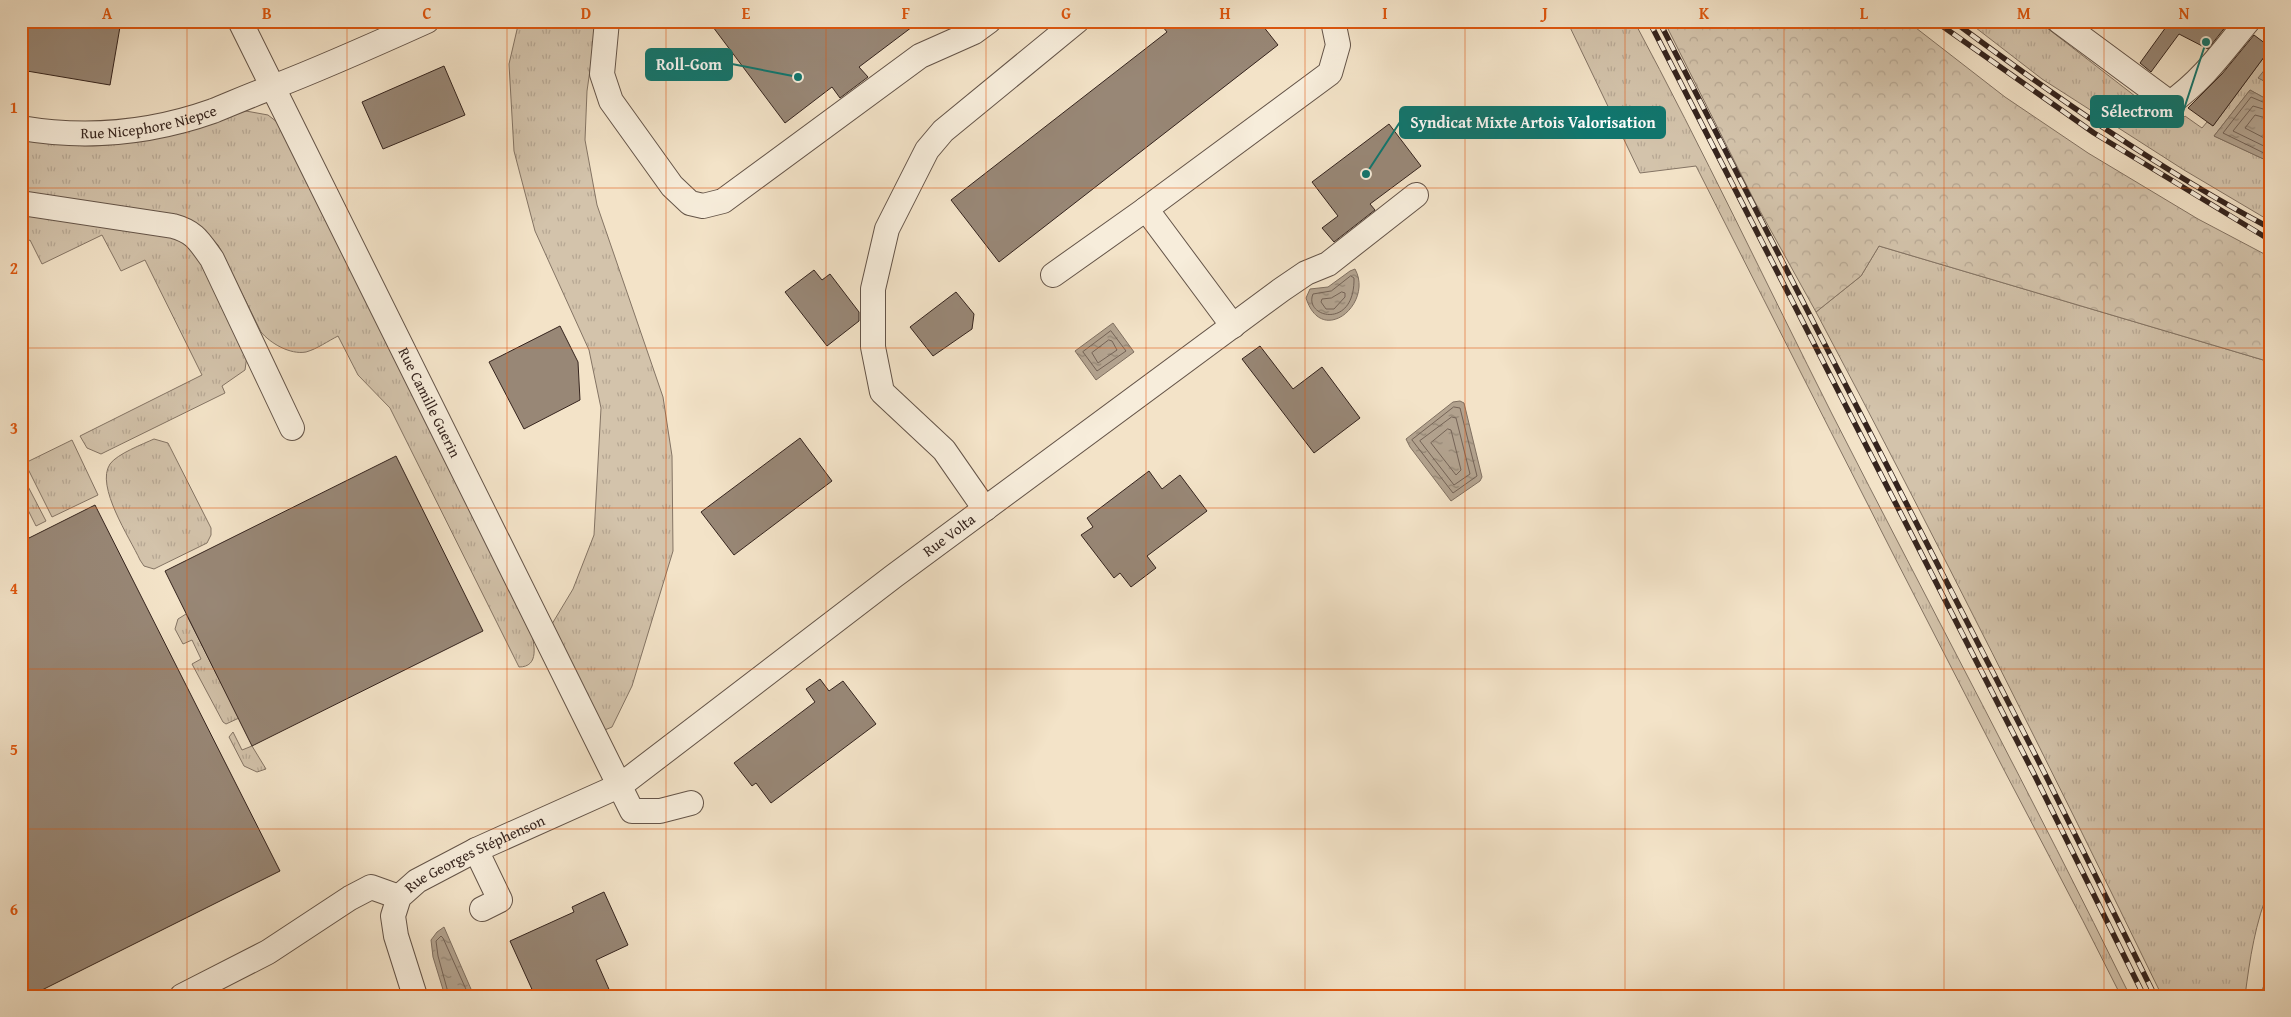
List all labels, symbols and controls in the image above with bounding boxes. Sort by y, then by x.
text: A [102,1,113,25]
text: B [262,1,272,25]
text: C [422,1,432,25]
text: D [581,1,591,25]
text: E [742,1,751,25]
text: F [902,1,910,25]
text: G [1061,1,1071,25]
text: H [1219,1,1231,25]
text: I [1382,1,1388,25]
text: J [1539,1,1548,25]
text: K [1699,1,1710,25]
text: L [1860,1,1869,25]
text: M [2017,1,2031,25]
text: N [2179,1,2190,25]
callout: Roll-Gom [646,49,732,80]
text: Roll-Gom [656,52,722,76]
text: 1 [10,95,18,119]
callout: Sélectrom [2091,96,2183,127]
text: Sélectrom [2101,99,2173,123]
street label: Rue Nicephore Niepce [81,100,219,143]
callout: Syndicat Mixte Artois Valorisation [1400,107,1665,138]
text: Syndicat Mixte Artois Valorisation [1410,110,1656,134]
text: 2 [10,256,18,280]
street label: Rue Camille Guerin [394,344,466,462]
text: 3 [10,416,18,440]
street label: Rue Volta [918,509,979,561]
text: 4 [10,576,18,600]
text: 5 [10,737,18,761]
street label: Rue Georges Stéphenson [400,809,548,897]
text: 6 [10,897,18,921]

